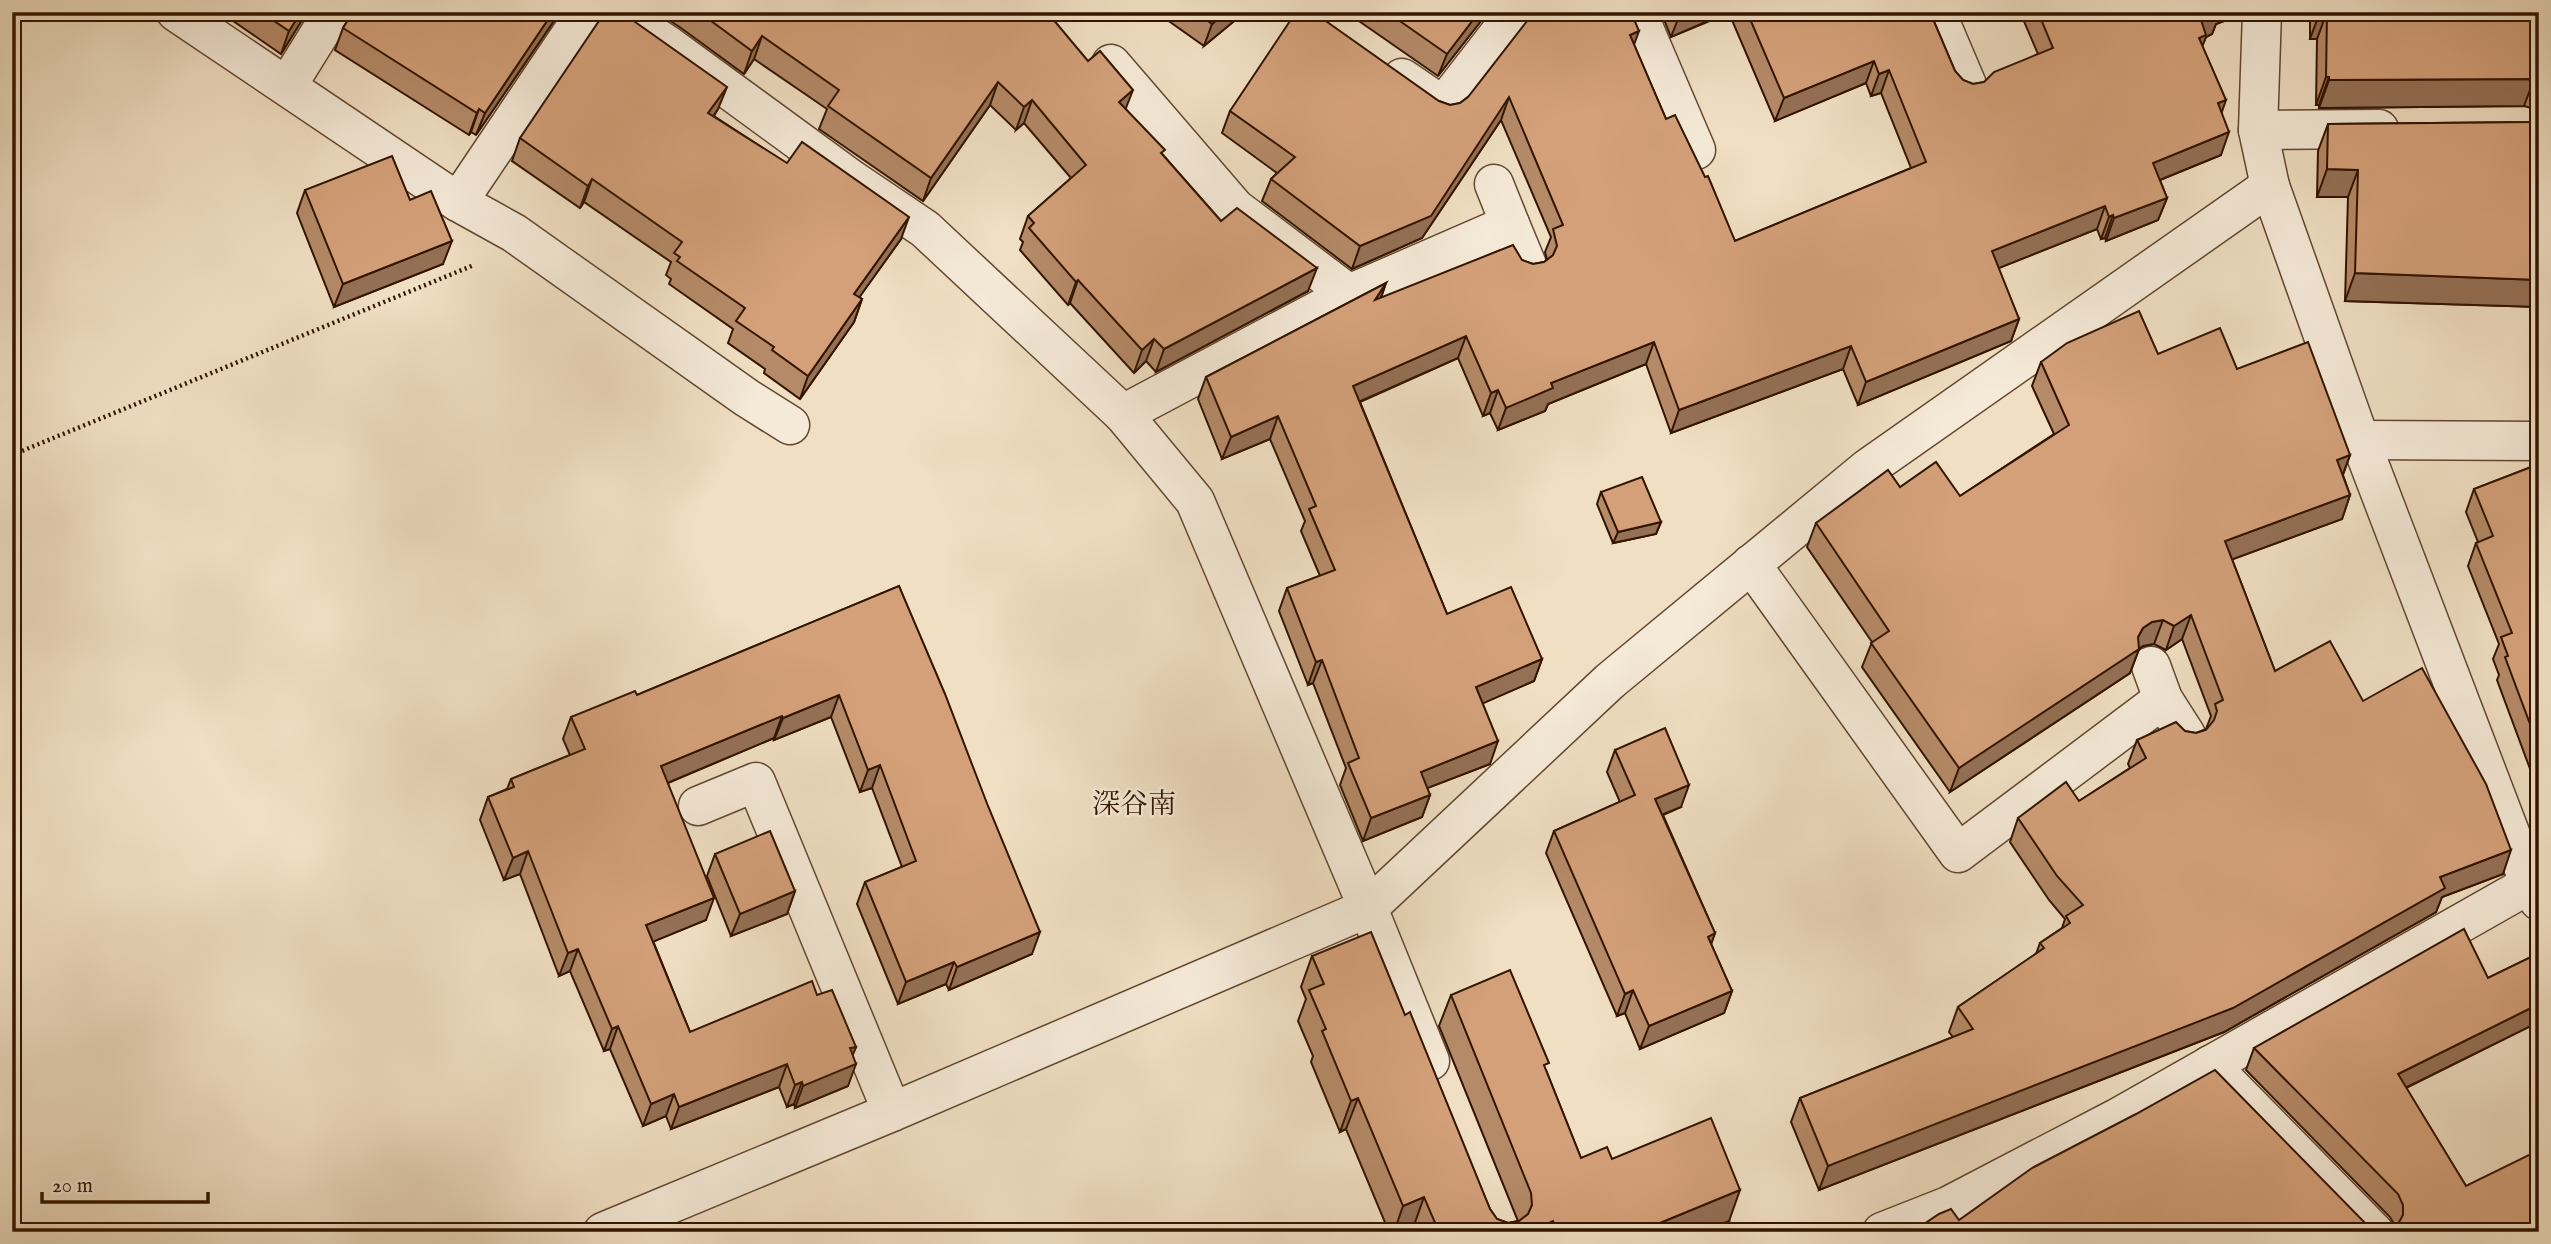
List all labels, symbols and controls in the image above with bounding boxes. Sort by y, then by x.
district label: 深谷南 [1092,788,1176,823]
scale bar [42,1160,208,1204]
text: 20 m [52,1173,93,1200]

